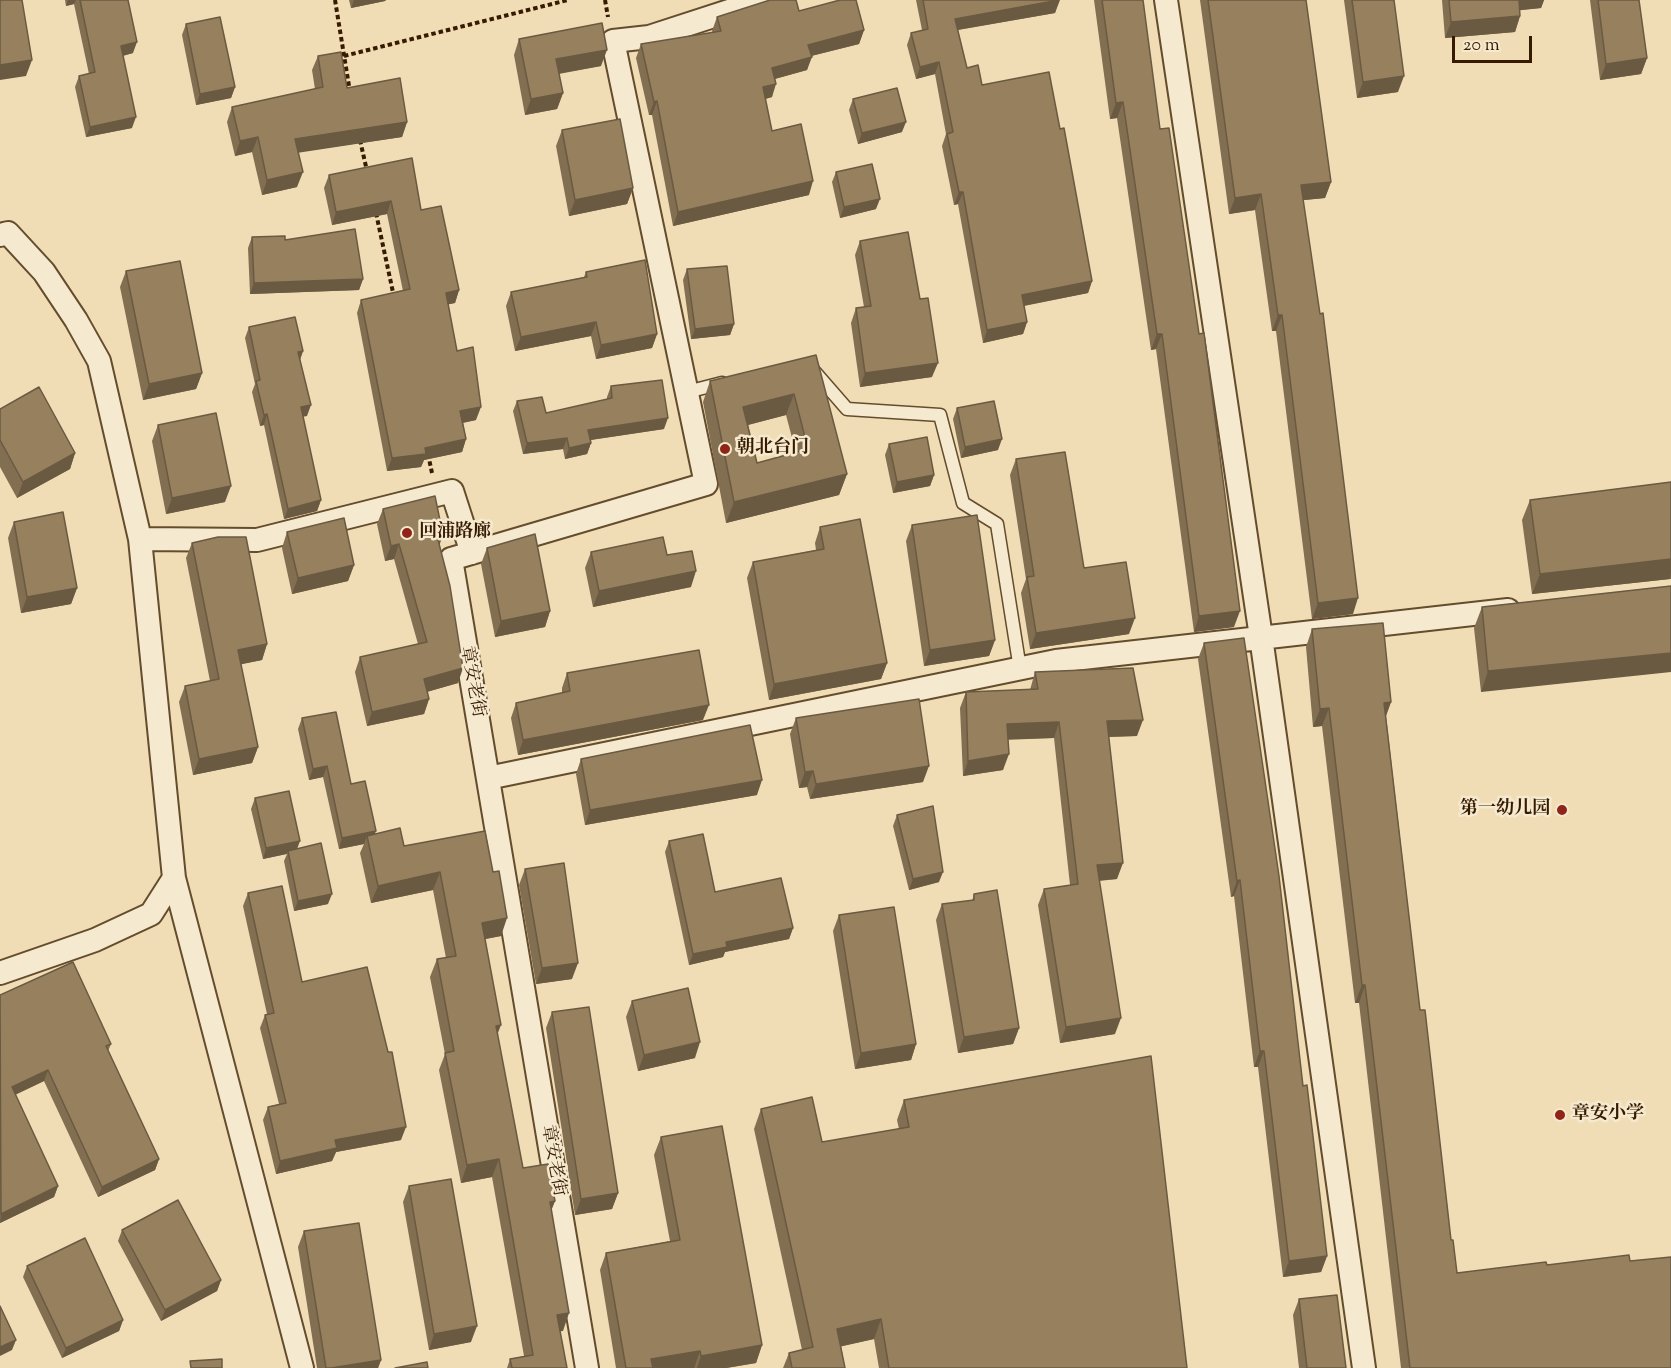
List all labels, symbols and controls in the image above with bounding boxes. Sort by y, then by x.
scale bar [1455,24,1534,62]
text: 20 m [1463,33,1500,59]
place label: 朝北台门 [737,438,809,460]
marker: 朝北台门 [718,442,732,456]
place label: 回浦路廊 [419,522,491,544]
marker: 回浦路廊 [400,526,414,540]
street label: 章安老街 [454,645,488,719]
place label: 第一幼儿园 [1460,799,1550,821]
marker: 第一幼儿园 [1555,803,1569,817]
place label: 章安小学 [1572,1104,1644,1126]
marker: 章安小学 [1553,1108,1567,1122]
street label: 章安老街 [535,1124,569,1198]

